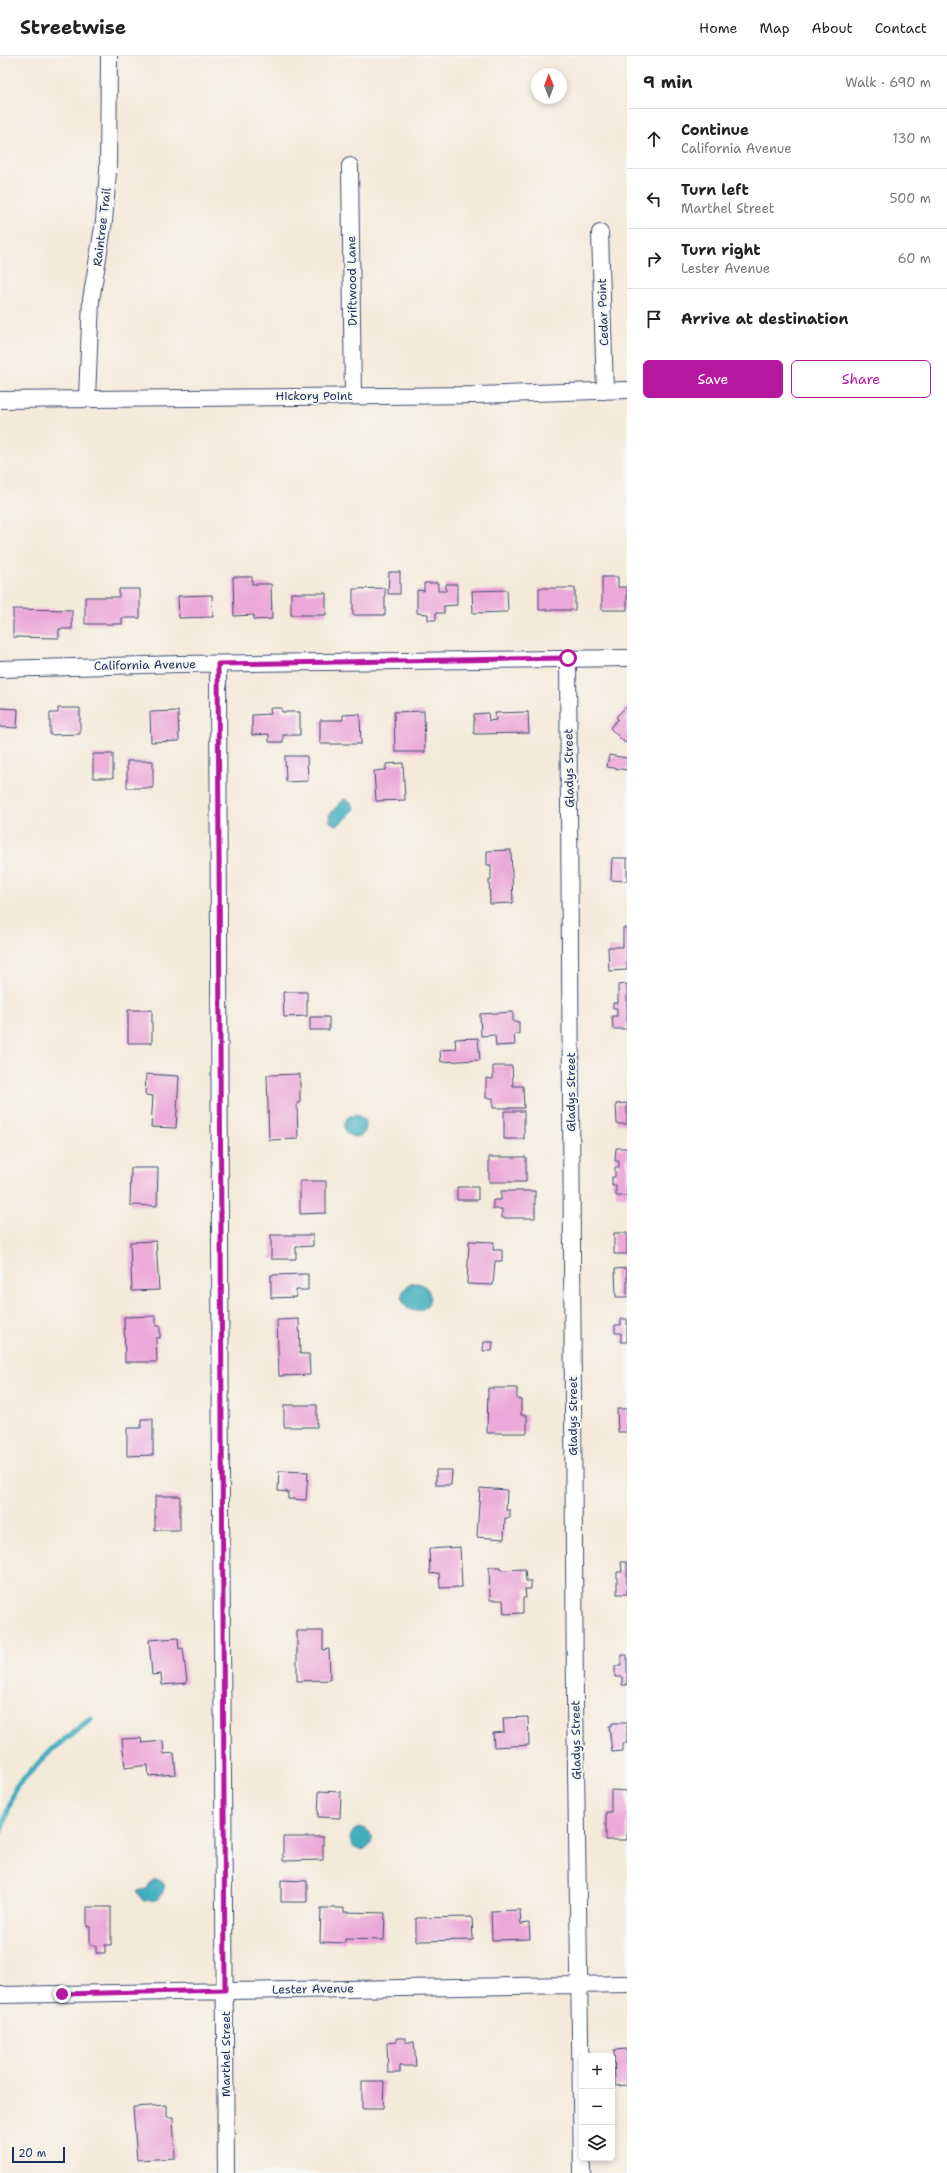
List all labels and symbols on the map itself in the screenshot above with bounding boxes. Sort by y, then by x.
north arrow [531,68,567,104]
street label: Raintree Trail [89,186,115,267]
street label: Driftwood Lane [343,235,361,326]
street label: Cedar Point [594,278,612,346]
street label: Hickory Point [276,388,352,404]
route start [559,649,577,667]
street label: California Avenue [94,656,196,674]
street label: Gladys Street [560,728,578,808]
street label: Gladys Street [563,1052,579,1132]
street label: Gladys Street [565,1376,581,1456]
street label: Gladys Street [567,1700,585,1780]
street label: Lester Avenue [272,1980,354,1998]
route end [53,1985,71,2003]
street label: Marthel Street [218,2011,234,2097]
scale bar [12,2145,65,2164]

